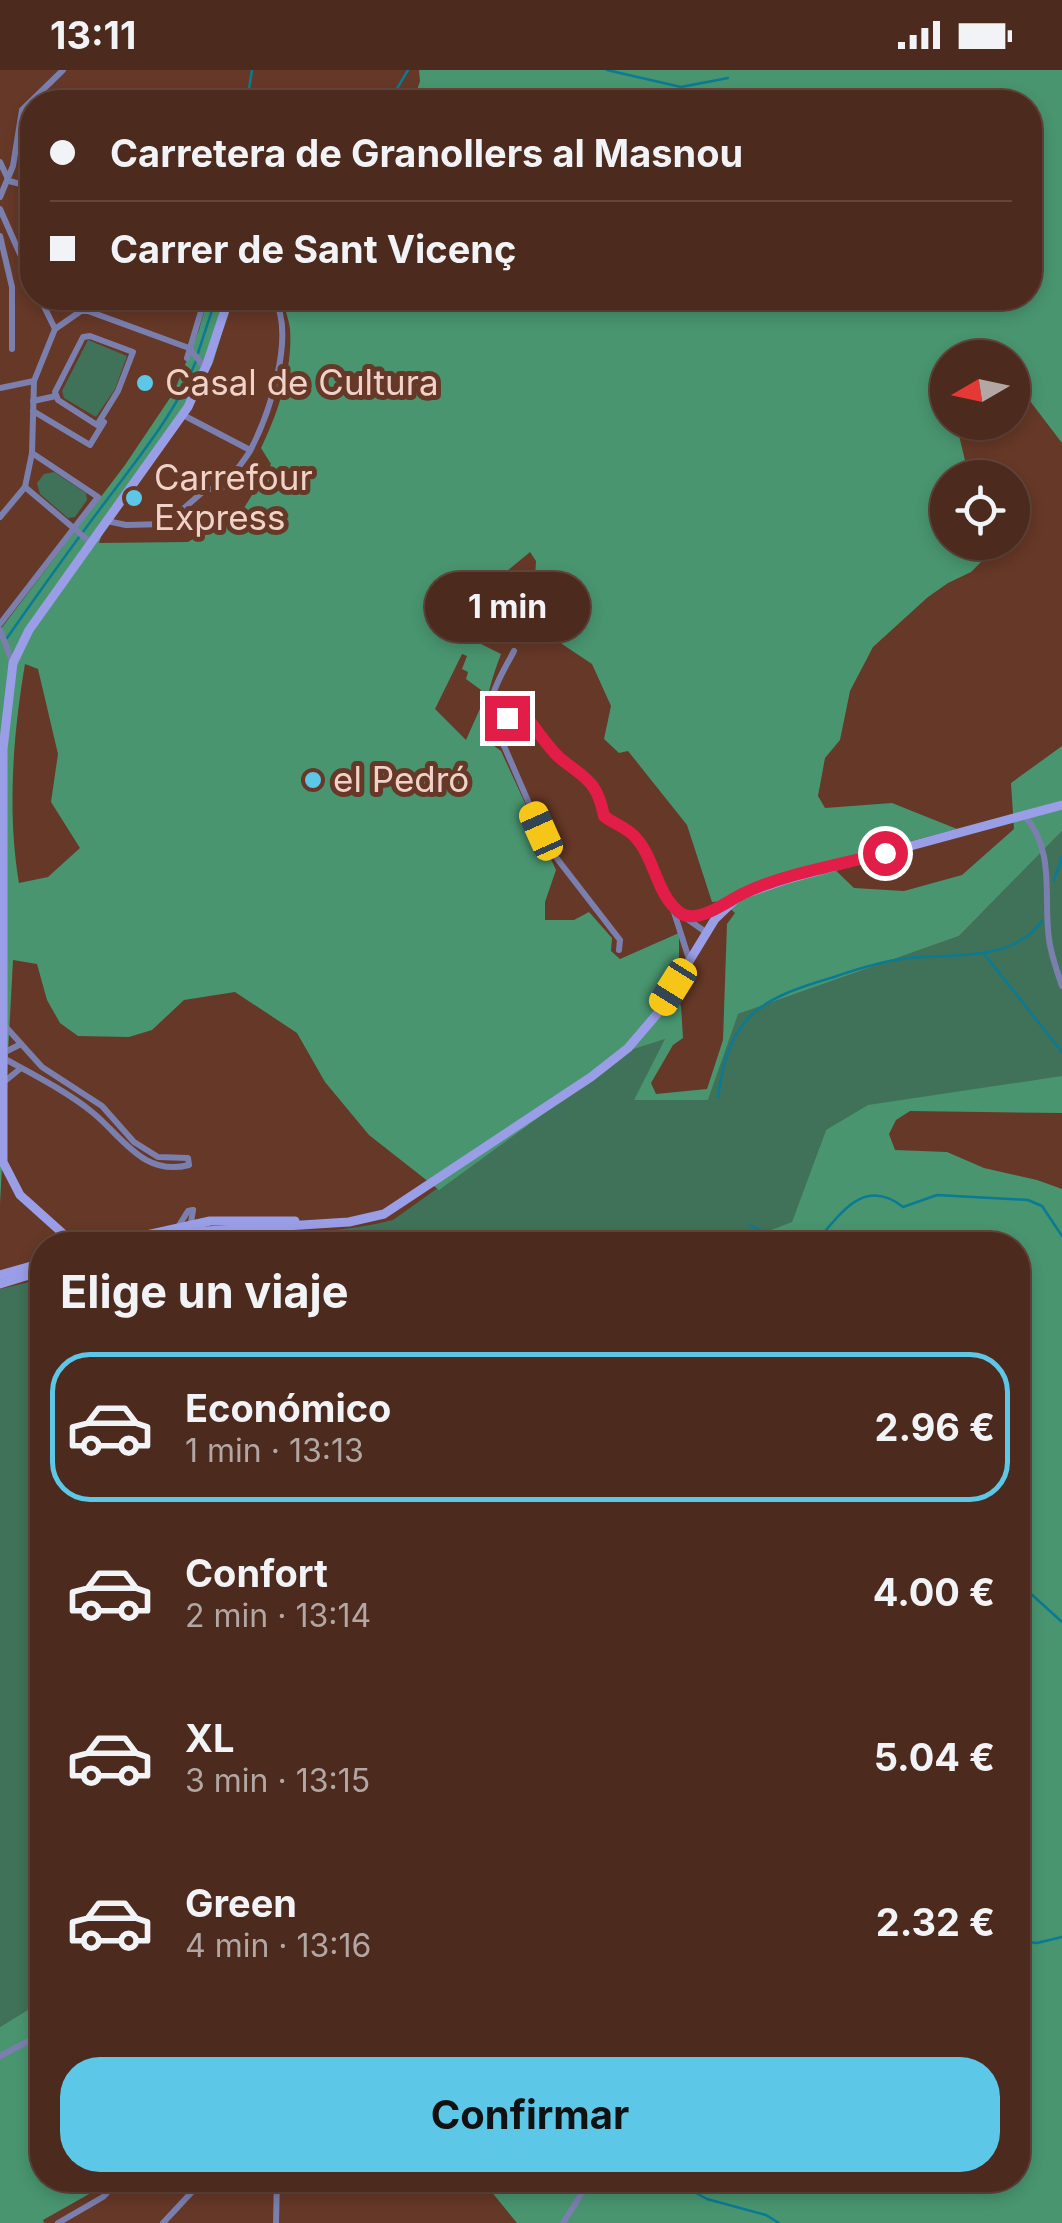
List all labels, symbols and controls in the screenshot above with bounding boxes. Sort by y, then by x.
text: 13:11 [50,12,136,58]
text: Carretera de Granollers al Masnou [110,130,743,176]
text: Carrer de Sant Vicenç [110,226,516,272]
north arrow [930,340,1030,440]
map controls [930,340,1030,560]
place label: Casal de Cultura [165,361,439,403]
marker: Casal de Cultura [134,372,156,394]
place label: Carrefour Express [154,456,313,538]
button: locate [930,460,1030,560]
marker: Carrefour Express [123,487,145,509]
callout: 1 min [424,573,590,643]
text: 1 min [468,587,547,626]
route end [485,696,530,741]
place label: el Pedró [333,758,469,800]
marker: el Pedró [302,769,324,791]
car [515,797,567,865]
route start [863,831,908,876]
car [644,954,702,1020]
text: Elige un viaje [60,1264,349,1319]
icon: car [65,1382,155,1472]
text: Económico [185,1385,391,1431]
text: 2.96 € [874,1404,995,1450]
text: 1 min · 13:13 [185,1431,364,1470]
icon: car [65,1547,155,1637]
text: Confort [185,1550,328,1596]
text: 4.00 € [873,1569,995,1615]
text: 2 min · 13:14 [185,1596,371,1635]
icon: car [65,1712,155,1802]
text: XL [185,1715,235,1761]
text: 5.04 € [874,1734,995,1780]
text: 3 min · 13:15 [185,1761,370,1800]
icon: car [65,1877,155,1967]
text: Green [185,1880,297,1926]
text: 2.32 € [876,1899,995,1945]
text: 4 min · 13:16 [185,1926,371,1965]
button: Confirmar [60,2057,1000,2172]

